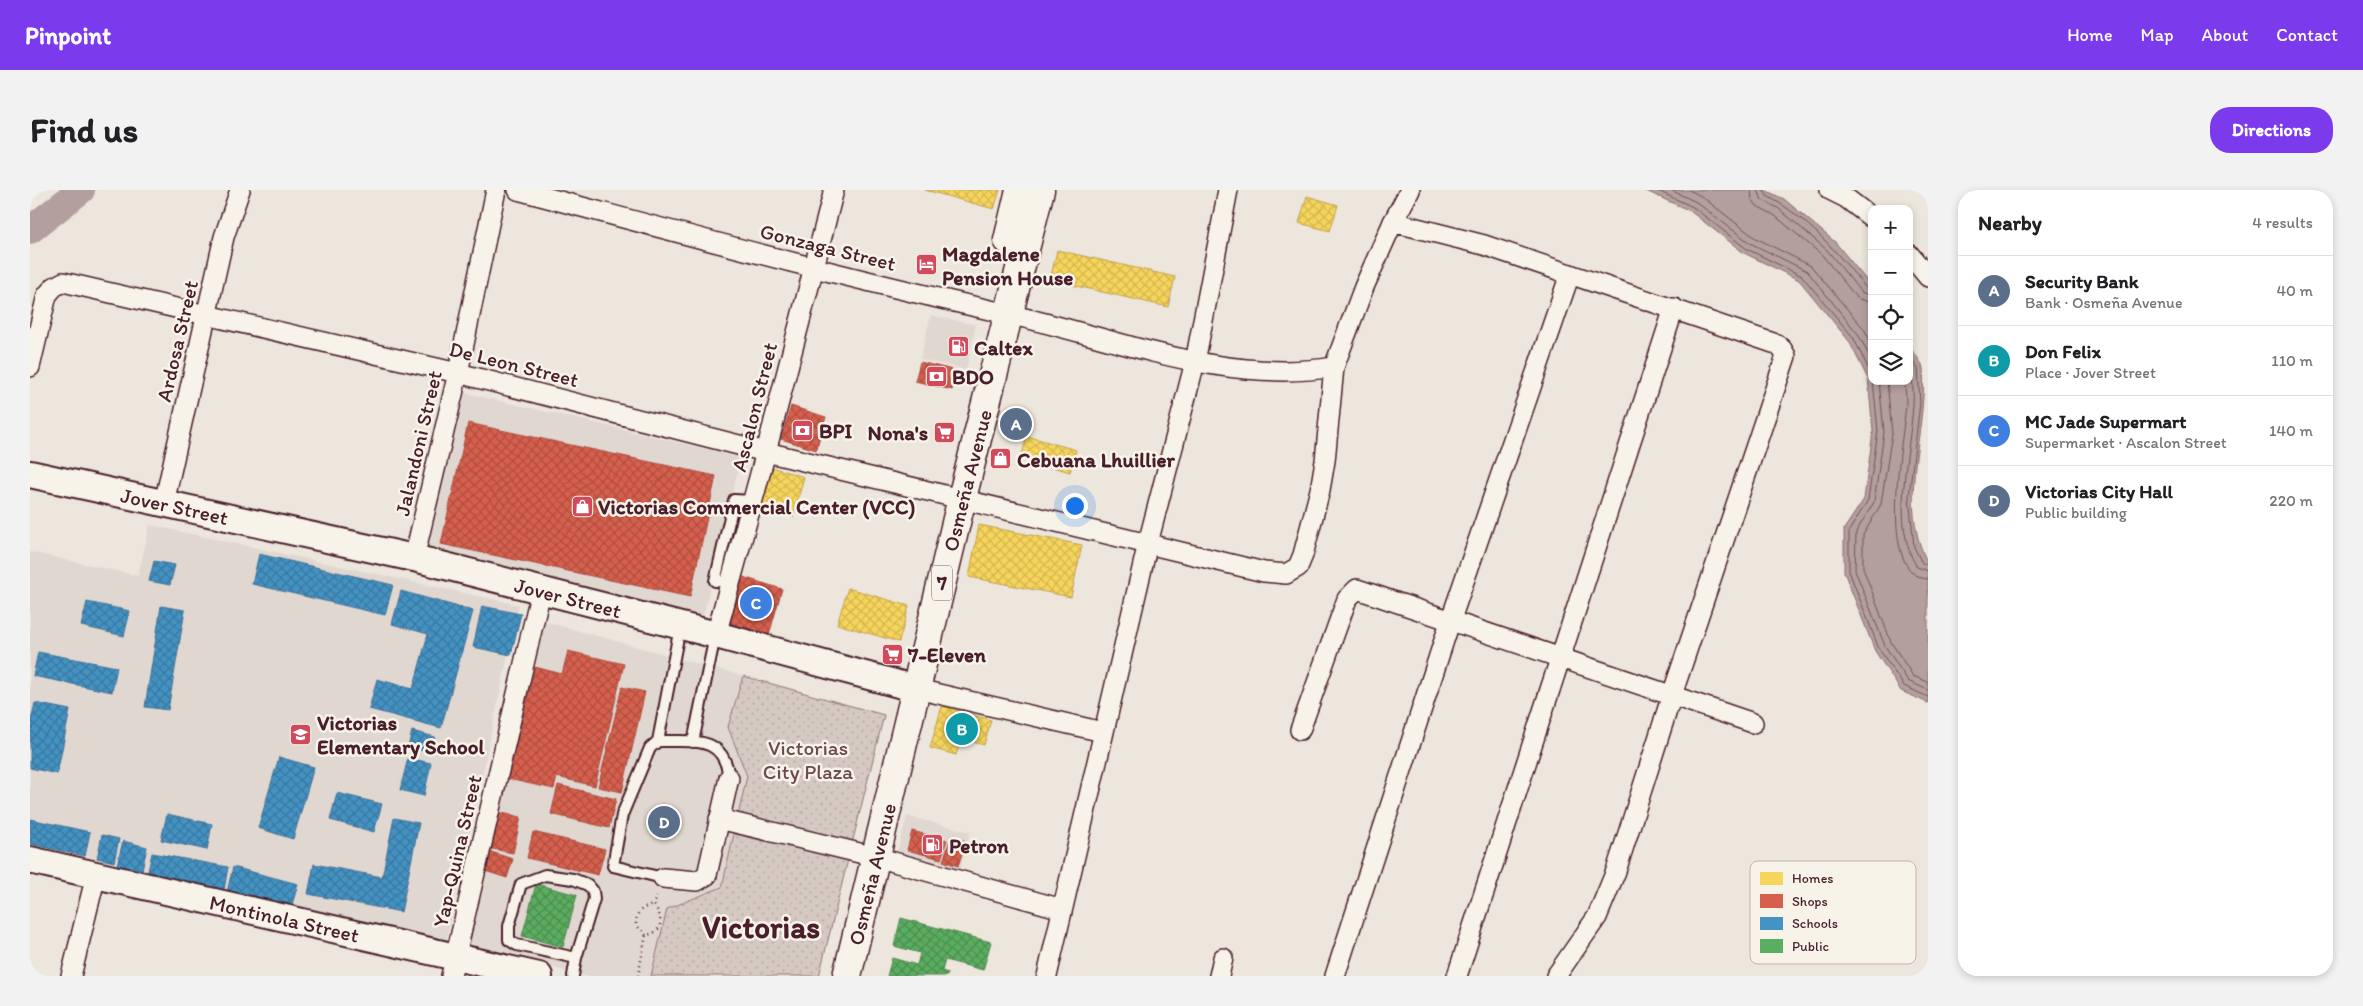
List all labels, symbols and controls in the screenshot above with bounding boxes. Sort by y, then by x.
text: Pinpoint [25,21,111,50]
text: Home [2067,24,2113,46]
text: Map [2141,24,2174,46]
text: About [2202,24,2248,46]
text: Contact [2276,24,2338,46]
button: Directions [2210,107,2333,153]
text: Find us [30,109,138,151]
map controls [1868,205,1913,385]
button: + [1868,205,1913,250]
text: Nearby [1978,210,2042,235]
text: 4 results [2252,213,2313,232]
street label: Gonzaga Street [758,218,899,276]
place label: Magdalene Pension House [942,241,1073,290]
button: − [1868,250,1913,295]
hotel icon: Magdalene Pension House [914,253,938,277]
text: Security Bank [2025,270,2138,293]
street label: Ardosa Street [151,278,203,404]
text: A [1989,281,1999,300]
text: 40 m [2276,281,2313,300]
text: Bank · Osmeña Avenue [2025,293,2183,312]
button: locate [1868,295,1913,340]
fuel station icon: Caltex [946,335,970,359]
place label: Caltex [974,335,1033,360]
street label: De Leon Street [447,336,581,392]
street label: Ascalon Street [726,340,782,474]
button: layers [1868,340,1913,385]
text: Don Felix [2025,340,2101,363]
text: B [1989,351,1999,370]
text: 110 m [2271,351,2313,370]
text: Place · Jover Street [2025,363,2156,382]
bank icon: BDO [924,364,948,388]
place label: BDO [952,364,994,389]
street label: Jalandoni Street [389,368,447,518]
pin: A [1000,405,1032,443]
street label: Osmeña Avenue [937,407,996,554]
text: MC Jade Supermart [2025,410,2186,433]
bank icon: BPI [791,418,815,442]
place label: BPI [819,418,853,443]
place label: Nona's [868,420,928,445]
supermarket icon: Nona's [932,420,956,444]
text: C [1989,421,1999,440]
text: 140 m [2269,421,2313,440]
text: Supermarket · Ascalon Street [2025,433,2227,452]
shop icon: Cebuana Lhuillier [989,447,1013,471]
place label: Cebuana Lhuillier [1017,447,1175,472]
text: Victorias City Hall [2025,480,2173,503]
street label: Jover Street [119,482,231,530]
text: D [1989,491,1999,510]
text: 220 m [2269,491,2313,510]
your location [1062,493,1088,519]
shop icon: Victorias Commercial Center (VCC) [570,494,594,518]
place label: Victorias Commercial Center (VCC) [598,494,915,520]
text: Public building [2025,503,2127,522]
road number: 7 [932,566,952,600]
street label: Jover Street [512,572,624,623]
pin: C [740,584,772,622]
supermarket icon: 7-Eleven [880,642,904,666]
place label: 7-Eleven [907,642,986,667]
place label: Victorias Elementary School [317,710,486,760]
pin: B [946,710,978,748]
school or university icon: Victorias Elementary School [289,722,313,746]
park label: Victorias City Plaza [763,735,853,784]
street label: Yap-Quina Street [427,772,487,930]
street label: Osmeña Avenue [842,800,901,947]
pin: D [648,803,680,841]
fuel station icon: Petron [921,833,945,857]
place label: Petron [949,833,1009,858]
legend [1750,861,1916,964]
text: Homes [1792,870,1834,887]
street label: Montinola Street [207,889,362,947]
text: Shops [1792,893,1828,910]
district label: Victorias [702,909,820,946]
text: Schools [1792,915,1838,932]
text: Public [1792,938,1830,955]

